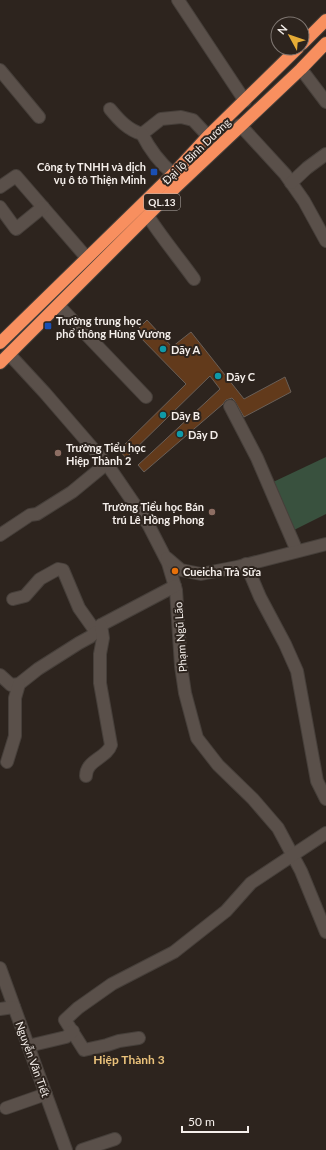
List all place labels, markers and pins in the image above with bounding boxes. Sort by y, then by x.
place label: Công ty TNHH và dịch vụ ô tô Thiện Minh [37,160,146,186]
marker: Công ty TNHH và dịch vụ ô tô Thiện Minh [149,167,159,177]
place label: Trường trung học phổ thông Hùng Vương [56,314,171,340]
marker: Trường trung học phổ thông Hùng Vương [43,321,53,331]
place label: Dãy A [171,343,200,356]
marker: Dãy A [158,344,168,354]
place label: Dãy C [226,370,256,383]
marker: Dãy C [213,371,223,381]
place label: Dãy B [171,409,200,422]
marker: Dãy B [158,410,168,420]
place label: Dãy D [188,428,218,441]
marker: Dãy D [175,429,185,439]
place label: Trường Tiểu học Hiệp Thành 2 [66,441,147,467]
marker: Trường Tiểu học Hiệp Thành 2 [53,448,63,458]
place label: Trường Tiểu học Bán trú Lê Hồng Phong [102,500,204,526]
marker: Trường Tiểu học Bán trú Lê Hồng Phong [207,507,217,517]
place label: Cueicha Trà Sữa [183,565,261,578]
marker: Cueicha Trà Sữa [170,566,180,576]

